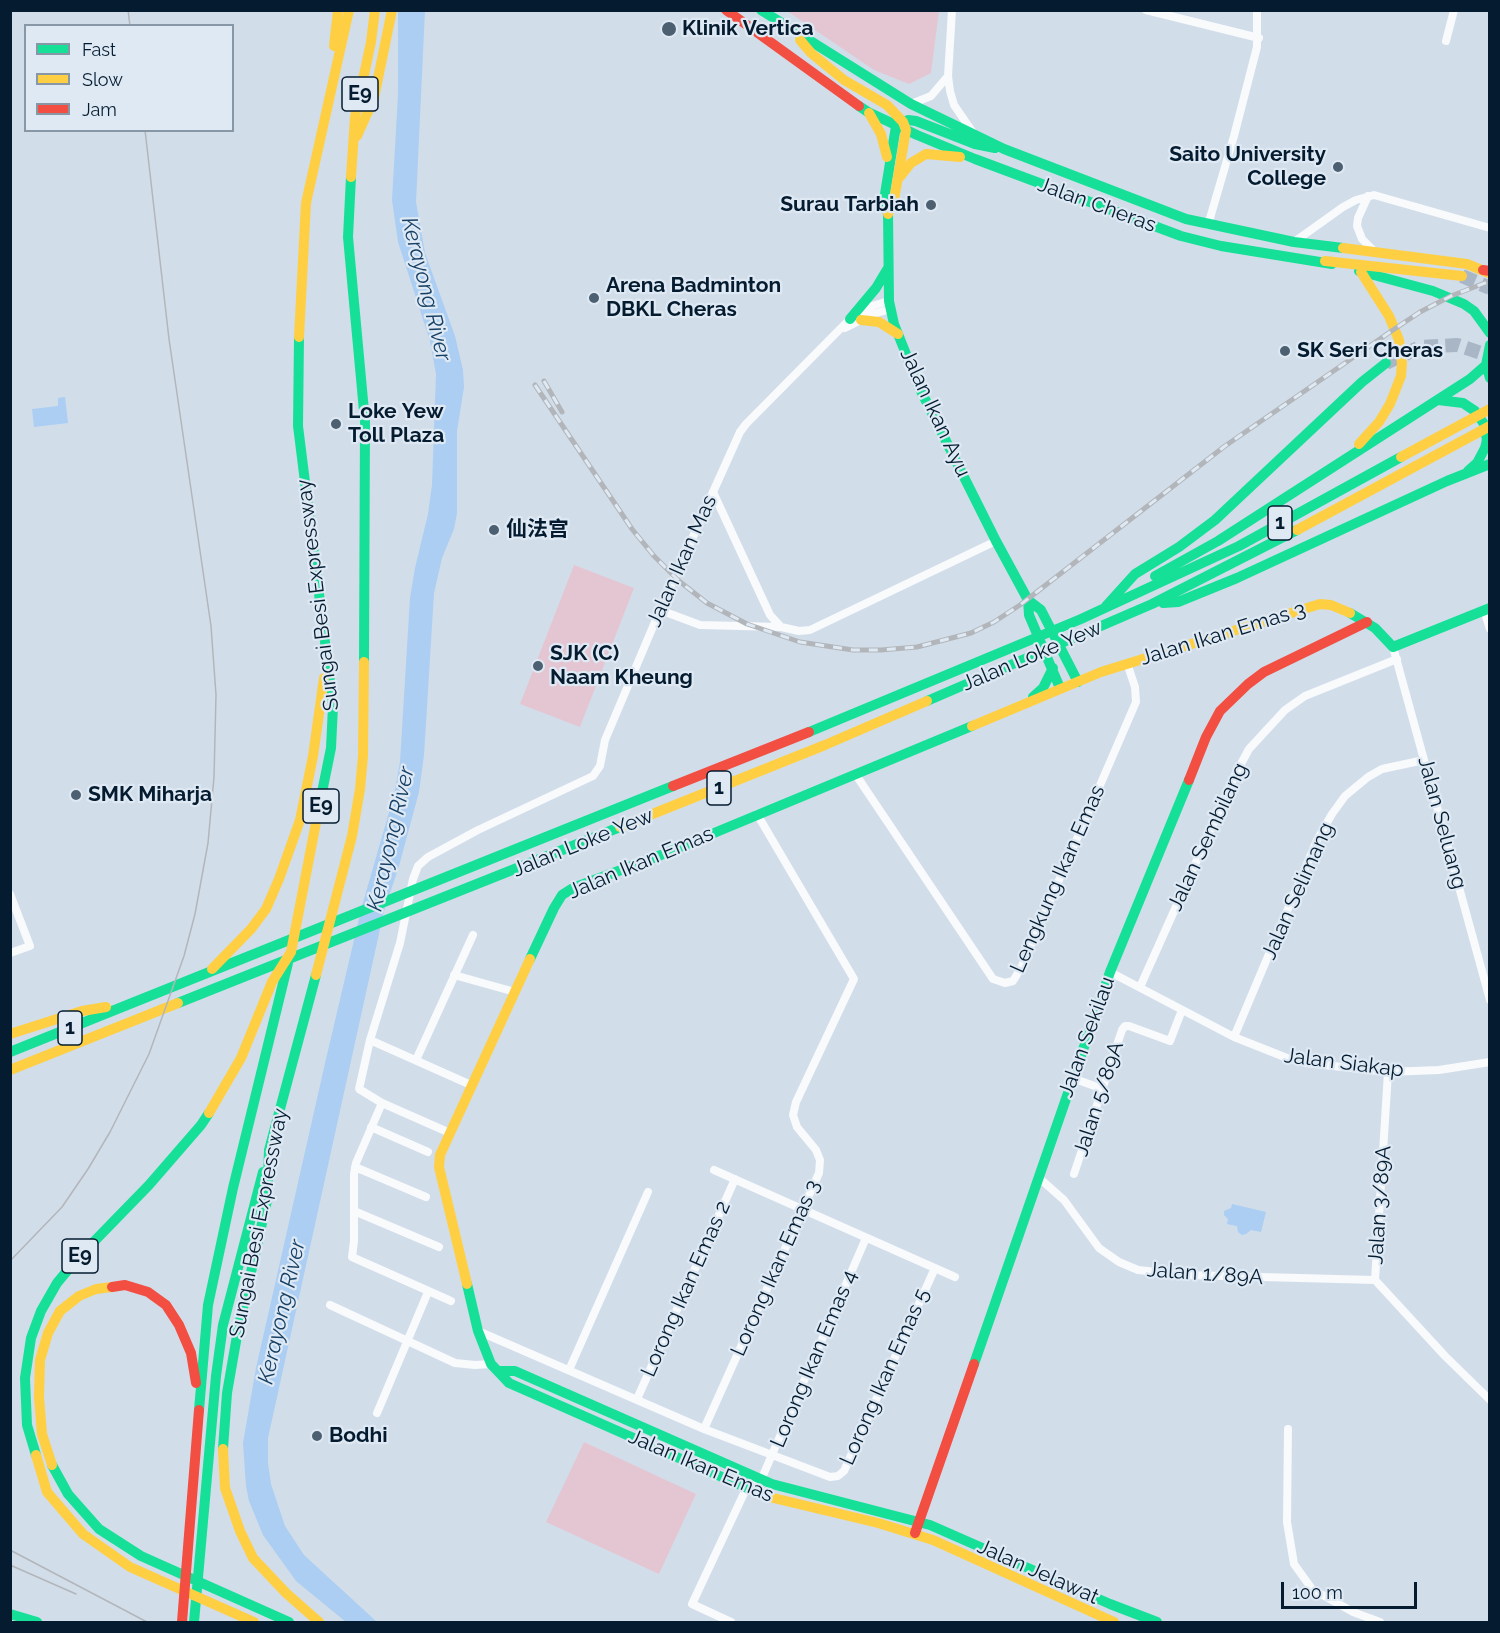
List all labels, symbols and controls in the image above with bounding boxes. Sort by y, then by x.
place label: Klinik Vertica [682,16,814,42]
marker: Klinik Vertica [660,20,678,38]
legend [24,24,234,132]
text: Fast [82,39,116,60]
text: Slow [82,69,123,90]
road number: E9 [342,77,378,111]
text: Jam [82,99,117,120]
place label: Saito University College [1169,142,1326,192]
marker: Saito University College [1331,160,1345,174]
street label: Jalan Cheras [1034,172,1160,238]
place label: Surau Tarbiah [780,192,919,218]
marker: Surau Tarbiah [924,198,938,212]
water label: Kerayong River [395,214,457,364]
place label: Arena Badminton DBKL Cheras [606,273,781,323]
marker: Arena Badminton DBKL Cheras [587,291,601,305]
place label: SK Seri Cheras [1297,338,1443,364]
marker: SK Seri Cheras [1278,344,1292,358]
street label: Jalan Ikan Ayu [894,345,976,481]
place label: Loke Yew Toll Plaza [348,399,444,449]
marker: Loke Yew Toll Plaza [329,417,343,431]
street label: Sungai Besi Expressway [291,478,345,712]
street label: Jalan Ikan Mas [642,491,722,631]
road number: 1 [1268,506,1292,540]
place label: 仙法宫 [506,517,569,543]
marker: 仙法宫 [487,523,501,537]
street label: Jalan Ikan Emas 3 [1137,597,1309,671]
street label: Jalan Loke Yew [958,615,1106,697]
place label: SJK (C) Naam Kheung [550,641,693,691]
marker: SJK (C) Naam Kheung [531,659,545,673]
street label: Jalan Seluang [1412,754,1472,892]
street label: Jalan Sembilang [1163,759,1253,915]
water label: Kerayong River [362,764,420,914]
road number: 1 [707,771,731,805]
street label: Lengkung Ikan Emas [1005,781,1111,977]
place label: SMK Miharja [88,782,212,808]
marker: SMK Miharja [69,788,83,802]
road number: E9 [303,789,339,823]
street label: Jalan Loke Yew [509,803,657,883]
street label: Jalan Selimang [1257,819,1339,963]
street label: Jalan Ikan Emas [565,821,717,905]
street label: Jalan Sekilau [1054,973,1120,1101]
road number: 1 [58,1011,82,1045]
street label: Jalan 5/89A [1069,1038,1129,1160]
street label: Jalan Siakap [1283,1043,1405,1083]
street label: Sungai Besi Expressway [224,1106,294,1340]
street label: Jalan 3/89A [1363,1145,1397,1265]
street label: Lorong Ikan Emas 3 [726,1176,826,1360]
street label: Lorong Ikan Emas 2 [636,1197,736,1381]
water label: Kerayong River [253,1237,311,1387]
road number: E9 [62,1239,98,1273]
street label: Jalan 1/89A [1146,1257,1264,1291]
street label: Lorong Ikan Emas 4 [765,1266,863,1452]
street label: Lorong Ikan Emas 5 [835,1285,935,1469]
place label: Bodhi [329,1423,388,1449]
street label: Jalan Ikan Emas [625,1424,777,1508]
marker: Bodhi [310,1429,324,1443]
street label: Jalan Jelawat [973,1534,1103,1610]
scale bar [1284,1570,1420,1608]
text: 100 m [1292,1582,1343,1603]

